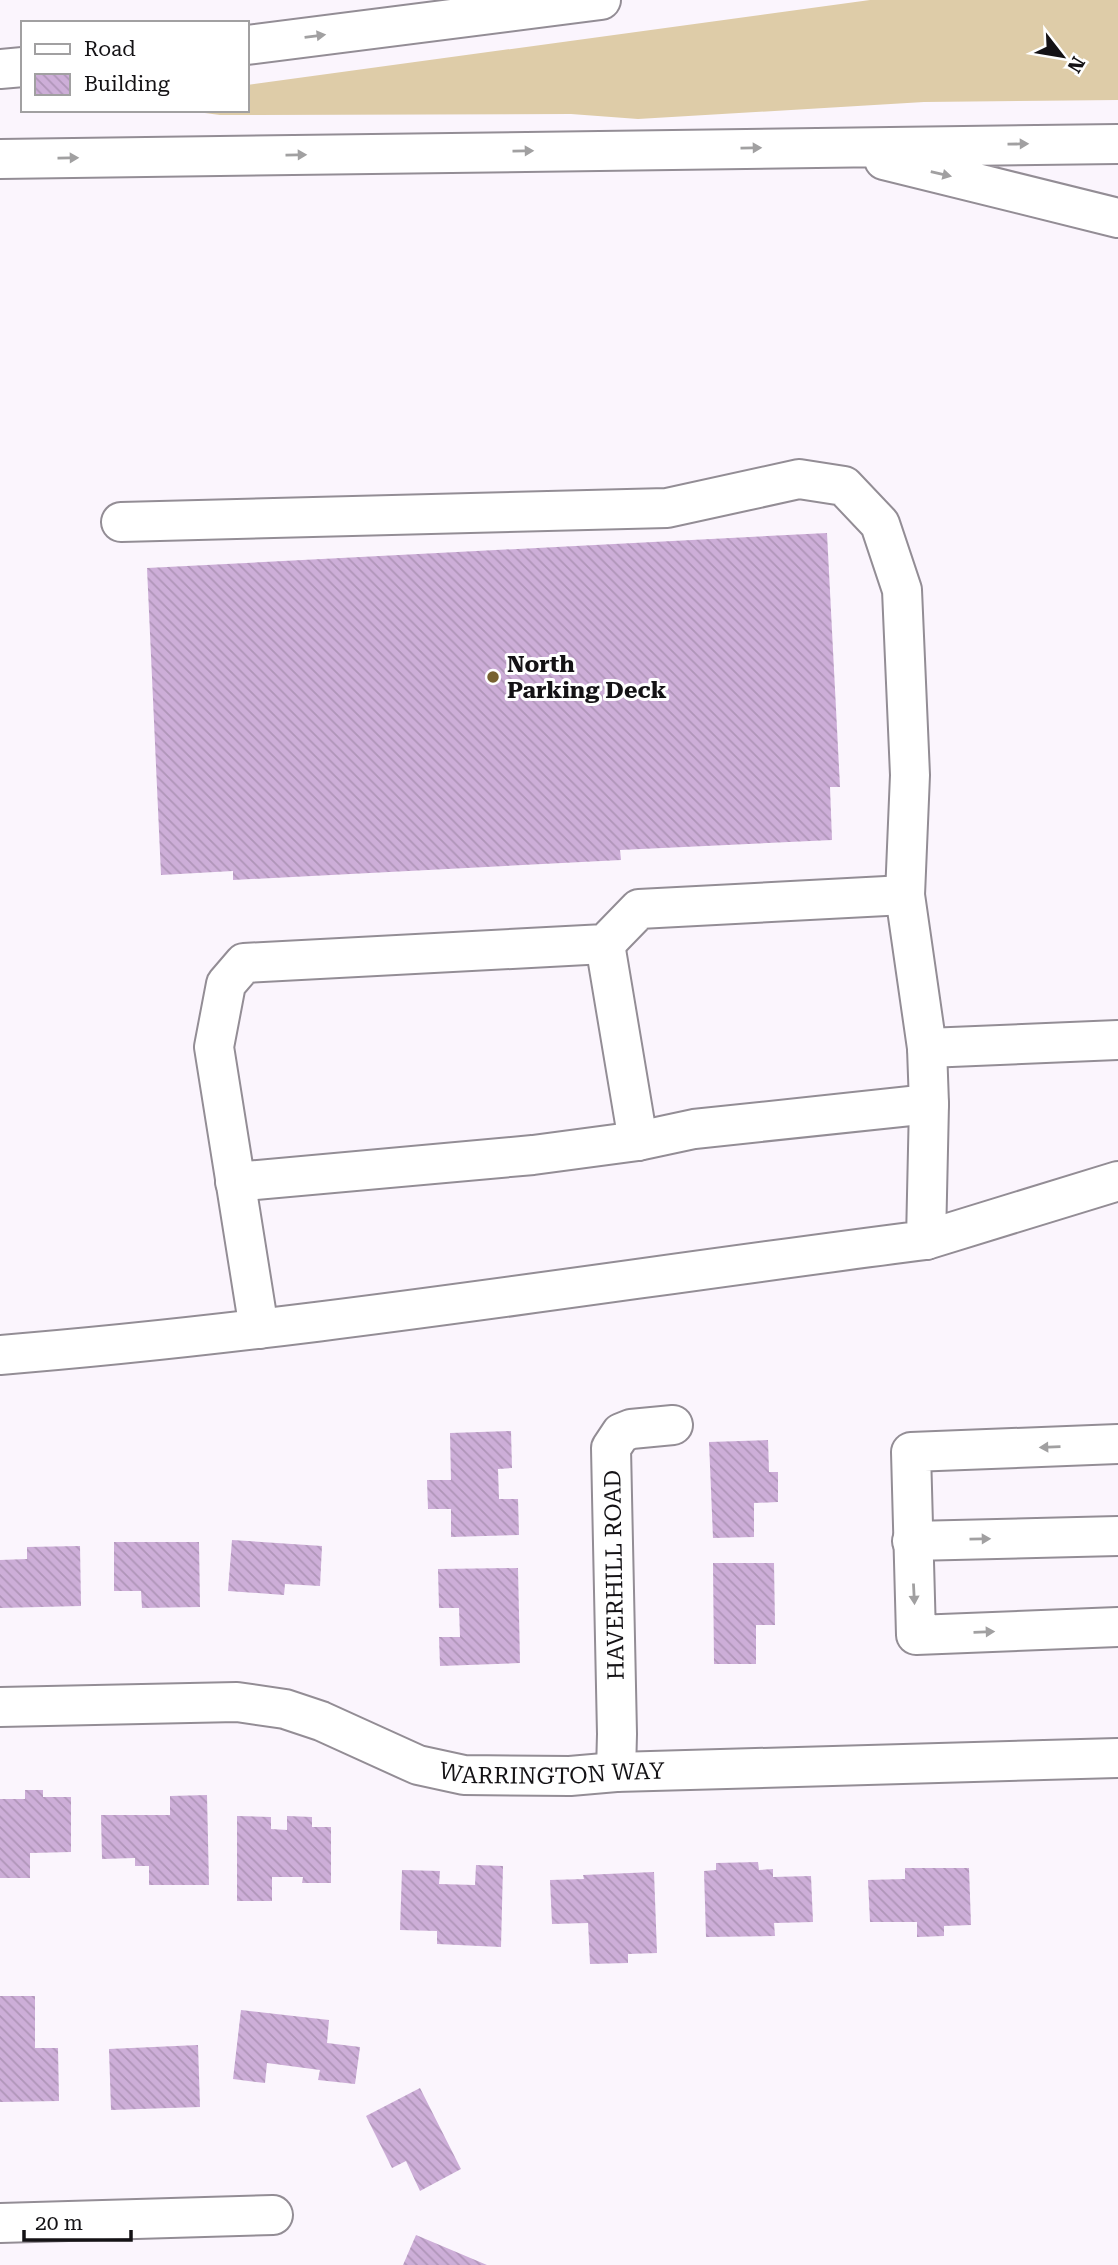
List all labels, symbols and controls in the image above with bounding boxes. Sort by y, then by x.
legend [21,21,248,112]
north arrow [1027,21,1097,91]
one-way arrow [304,31,326,42]
text: Road [84,37,136,61]
text: N [1062,52,1090,77]
text: Building [84,72,170,96]
one-way arrow [1007,138,1029,150]
one-way arrow [740,142,762,154]
one-way arrow [512,146,534,157]
one-way arrow [285,149,307,161]
one-way arrow [57,152,79,164]
one-way arrow [930,169,952,180]
place label: North Parking Deck [507,651,667,704]
marker: North Parking Deck [485,669,501,685]
one-way arrow [1039,1441,1061,1453]
street label: HAVERHILL ROAD [599,1470,630,1680]
one-way arrow [969,1533,991,1545]
one-way arrow [909,1583,920,1605]
one-way arrow [973,1627,995,1638]
street label: WARRINGTON WAY [437,1757,665,1790]
scale bar [24,2198,131,2242]
text: 20 m [35,2211,83,2235]

